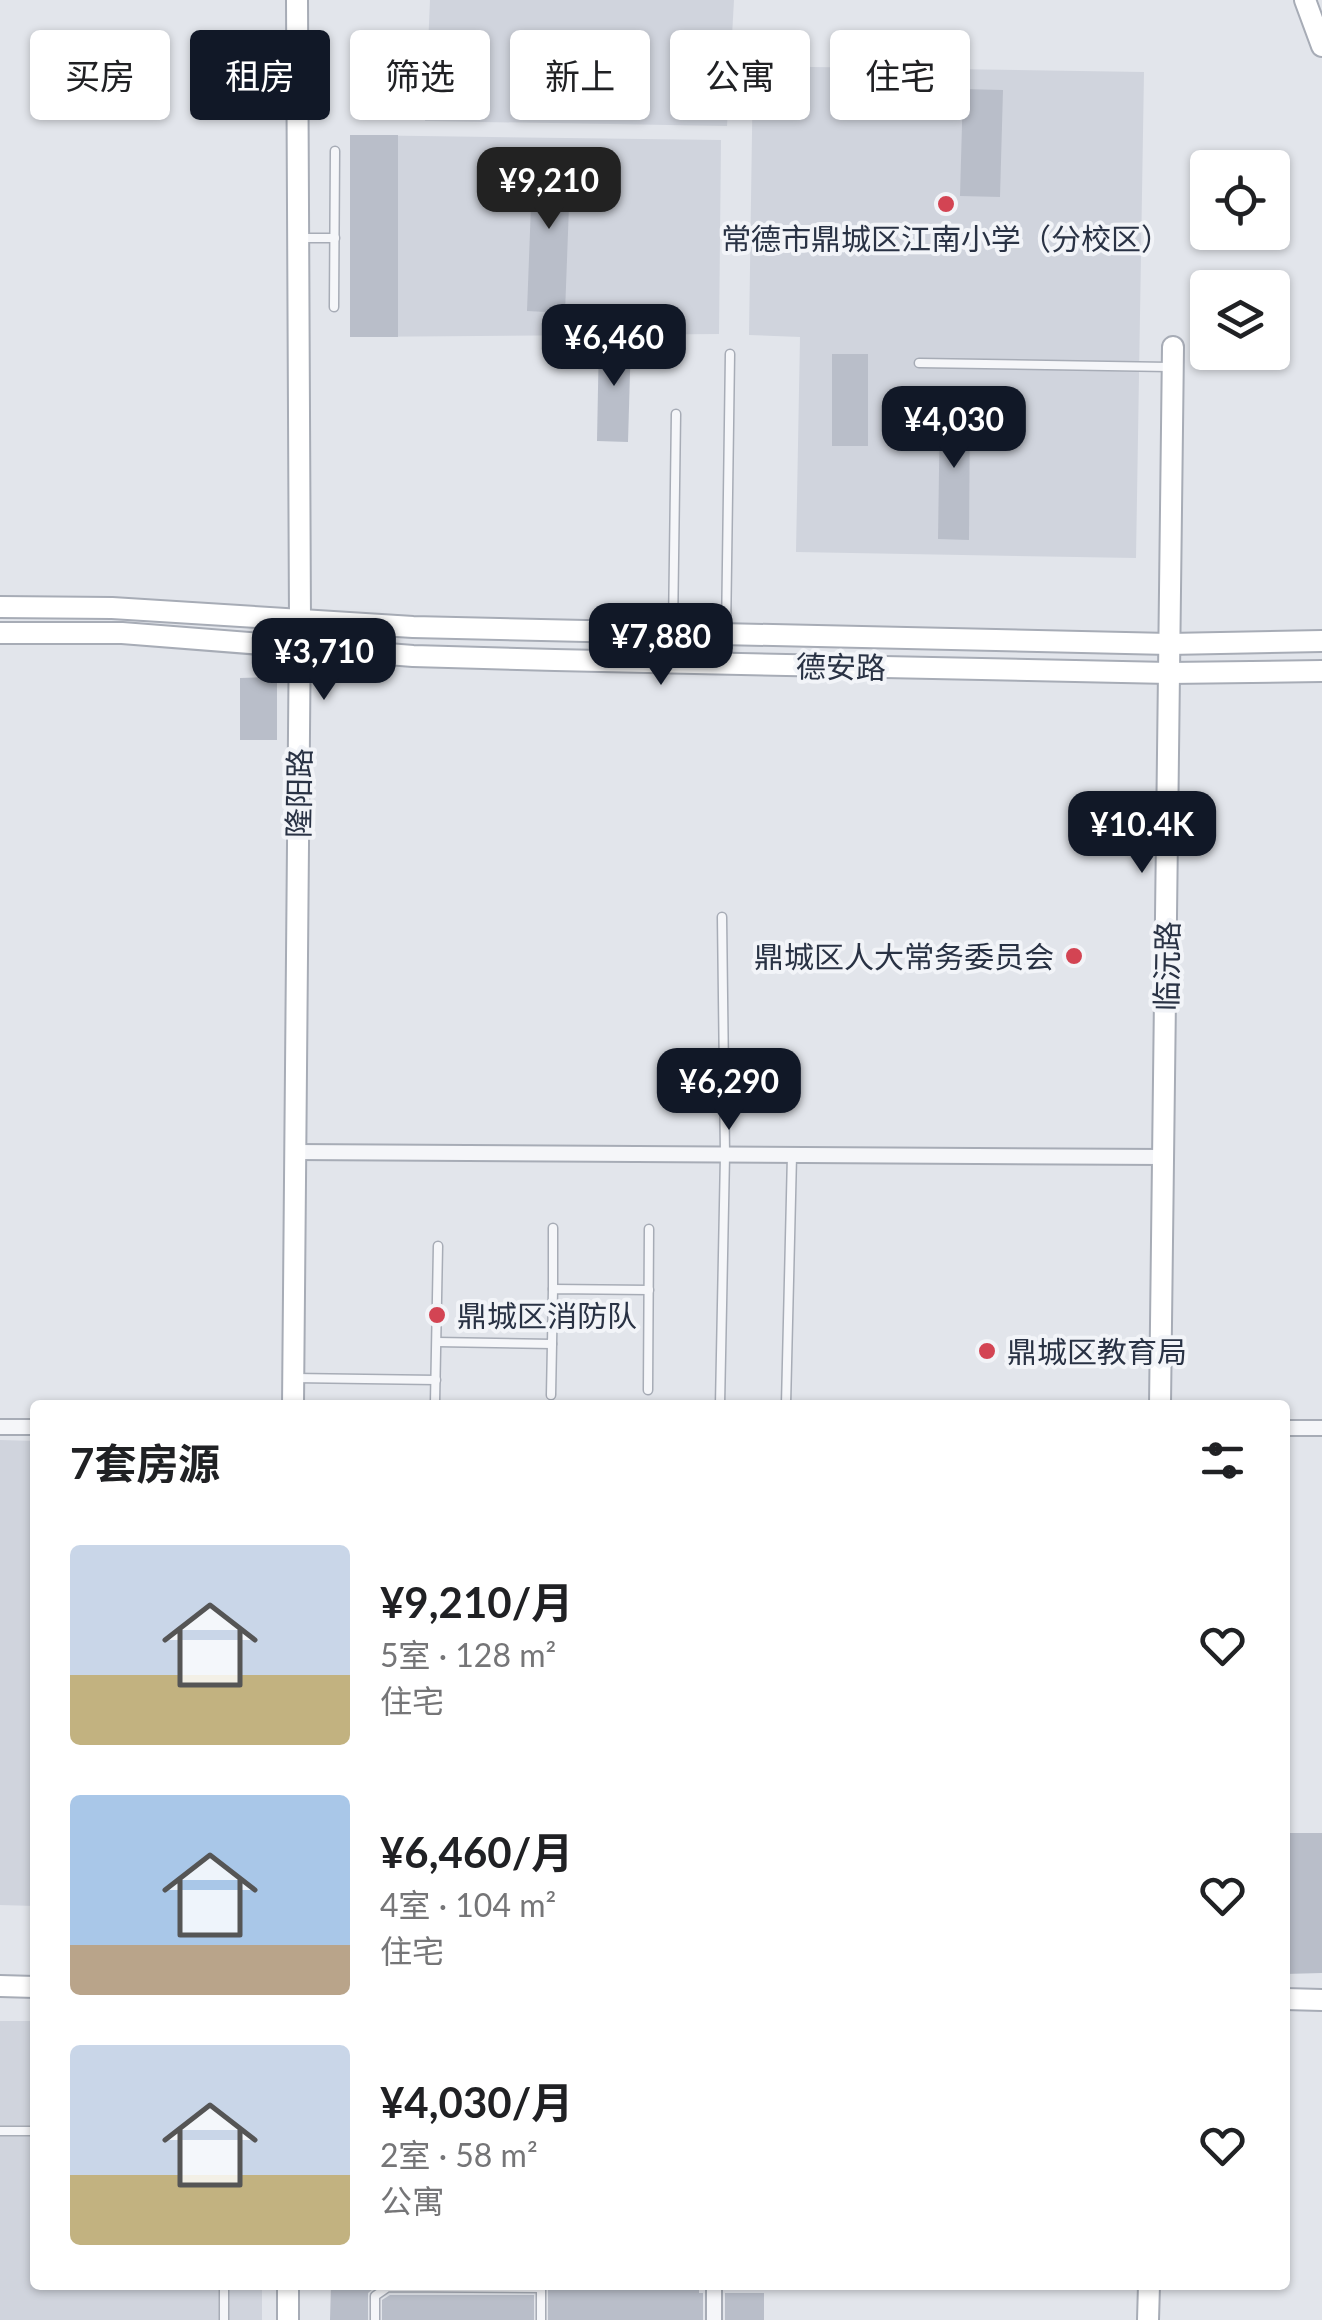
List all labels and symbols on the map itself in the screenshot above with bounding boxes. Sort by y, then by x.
pin: ¥9,210 [468,147,630,232]
marker: 常德市鼎城区江南小学（分校区） [935,193,957,215]
place label: 常德市鼎城区江南小学（分校区） [721,220,1171,256]
pin: ¥6,460 [533,304,695,389]
pin: ¥4,030 [873,386,1035,471]
pin: ¥7,880 [580,603,742,688]
pin: ¥3,710 [243,618,405,703]
street label: 德安路 [796,647,886,685]
street label: 隆阳路 [279,748,317,838]
pin: ¥10.4K [1061,791,1223,876]
street label: 临沅路 [1147,921,1185,1011]
place label: 鼎城区人大常务委员会 [754,938,1054,974]
marker: 鼎城区人大常务委员会 [1063,945,1085,967]
pin: ¥6,290 [648,1048,810,1133]
place label: 鼎城区消防队 [457,1297,637,1333]
marker: 鼎城区消防队 [426,1304,448,1326]
place label: 鼎城区教育局 [1007,1333,1187,1369]
marker: 鼎城区教育局 [976,1340,998,1362]

